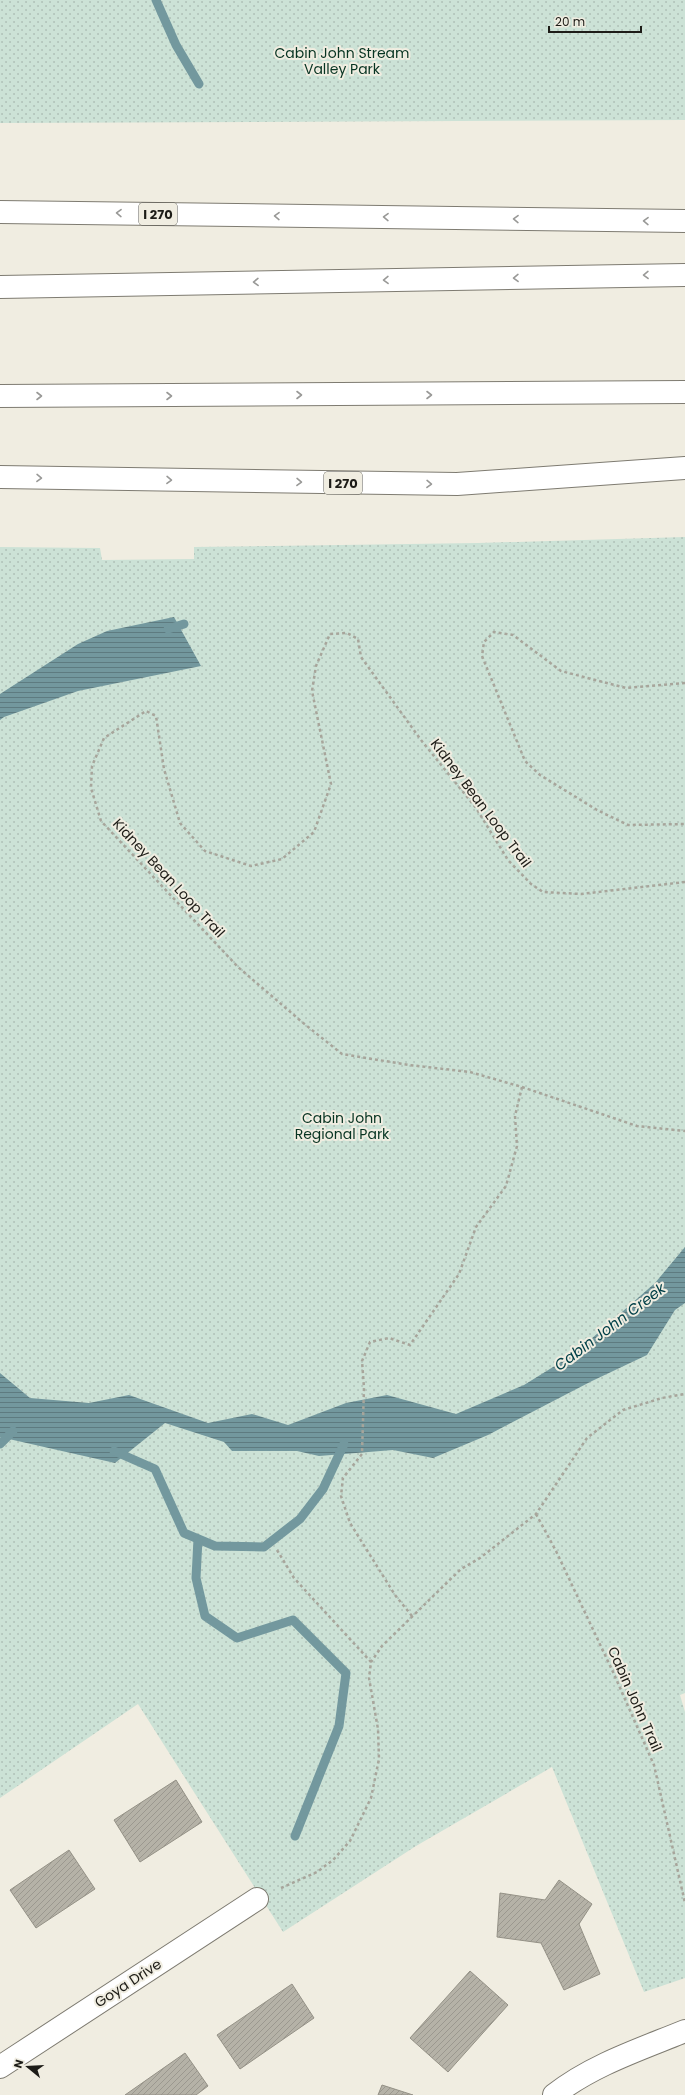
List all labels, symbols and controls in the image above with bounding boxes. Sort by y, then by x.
scale bar [549,8,641,34]
text: 20 m [555,13,585,30]
park label: Cabin John Stream Valley Park [274,43,410,79]
road number: I 270 [139,203,177,225]
one-way arrow [116,209,122,218]
one-way arrow [274,212,280,220]
one-way arrow [383,213,389,221]
one-way arrow [513,215,519,223]
one-way arrow [643,216,649,225]
one-way arrow [643,271,649,279]
one-way arrow [513,274,519,282]
one-way arrow [383,276,389,284]
one-way arrow [253,278,259,286]
one-way arrow [296,391,302,399]
one-way arrow [426,391,432,399]
one-way arrow [36,392,42,400]
one-way arrow [166,392,172,400]
road number: I 270 [324,472,362,494]
one-way arrow [36,474,42,482]
one-way arrow [166,476,172,484]
one-way arrow [296,478,302,486]
one-way arrow [426,480,432,488]
street label: Kidney Bean Loop Trail [426,735,536,871]
street label: Kidney Bean Loop Trail [108,814,230,942]
park label: Cabin John Regional Park [295,1108,390,1144]
water label: Cabin John Creek [550,1277,671,1375]
street label: Cabin John Trail [603,1643,667,1755]
street label: Goya Drive [91,1954,166,2012]
north arrow [8,2047,48,2087]
text: N [10,2057,27,2070]

